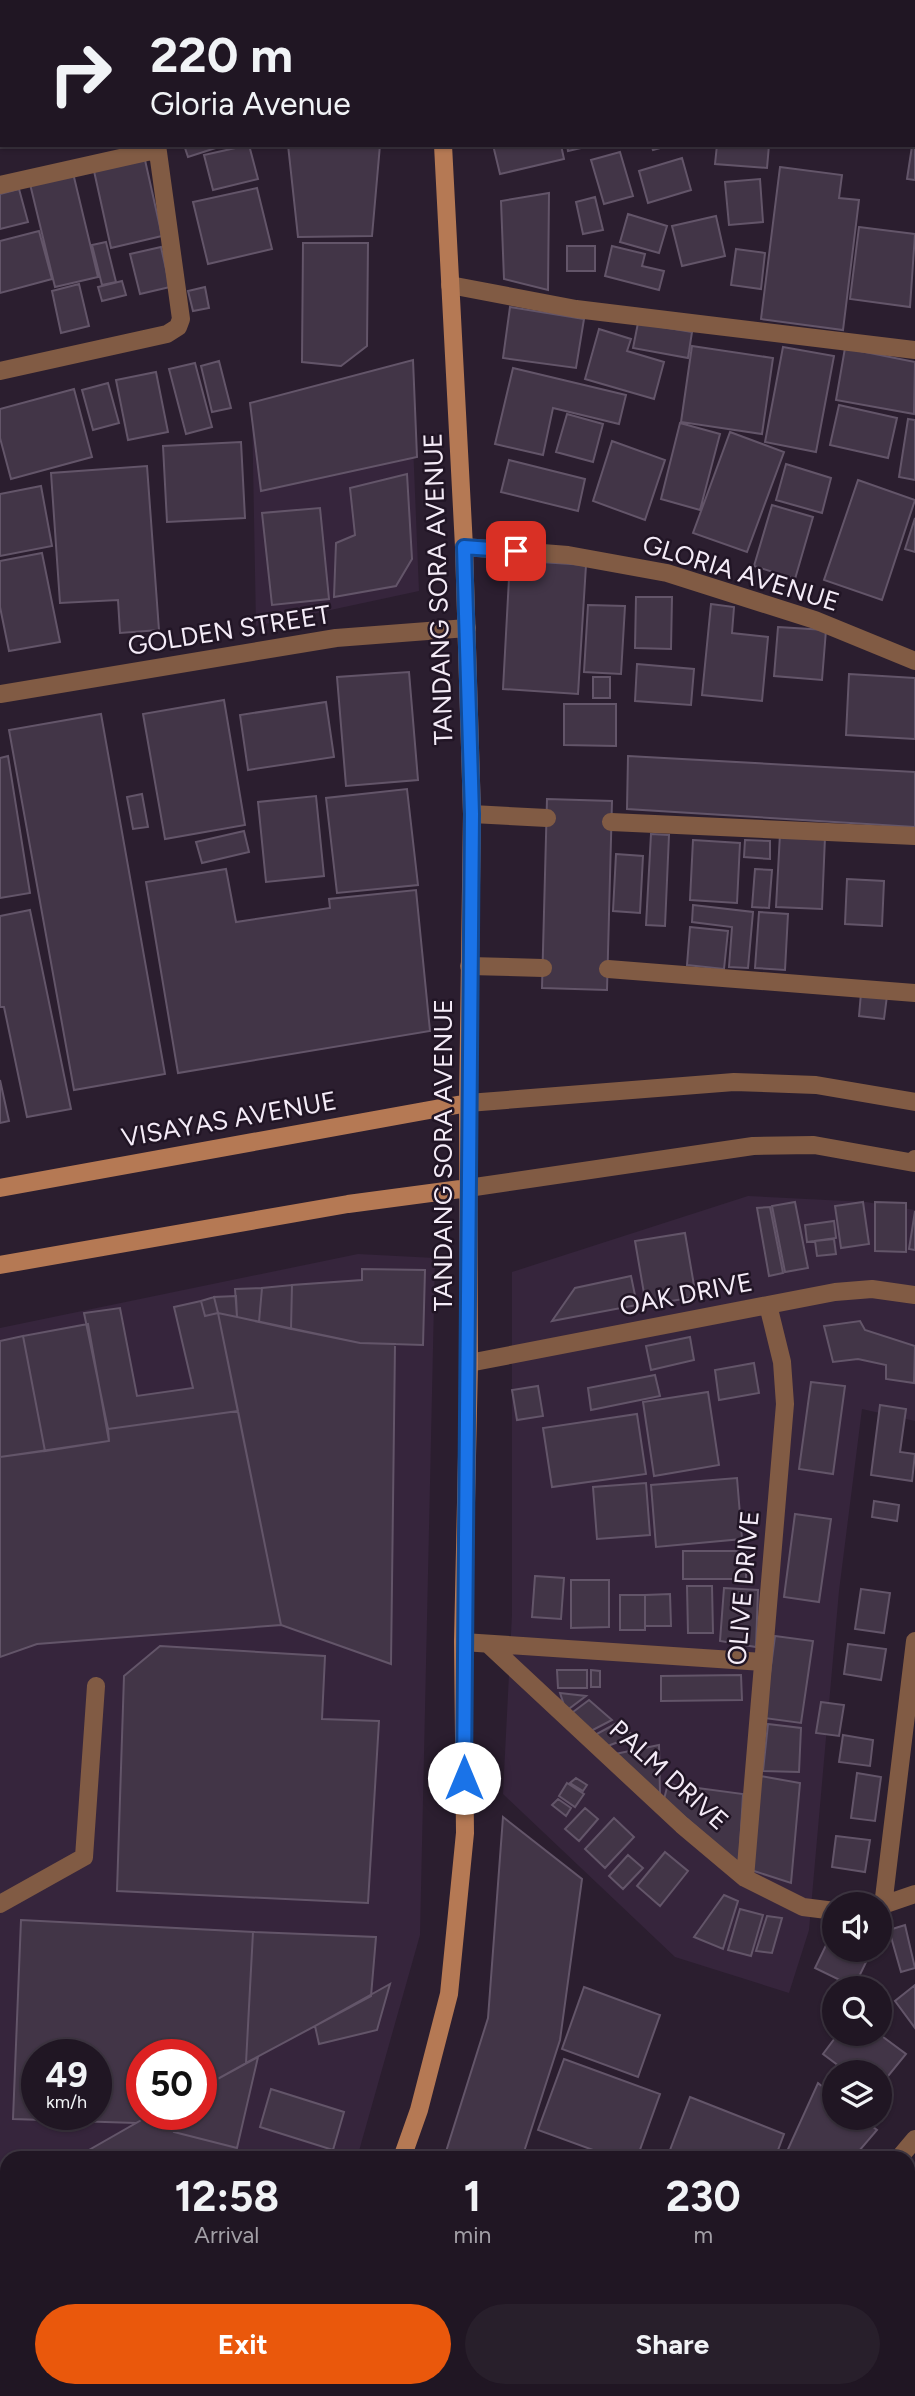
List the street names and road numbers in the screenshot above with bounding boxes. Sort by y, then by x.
street label: TANDANG SORA AVENUE [417,432,459,746]
street label: GLORIA AVENUE [639,528,843,618]
street label: GOLDEN STREET [125,598,333,662]
street label: TANDANG SORA AVENUE [427,999,459,1311]
street label: VISAYAS AVENUE [119,1084,339,1154]
street label: OAK DRIVE [617,1265,755,1323]
street label: OLIVE DRIVE [720,1509,766,1667]
street label: PALM DRIVE [603,1713,735,1837]

